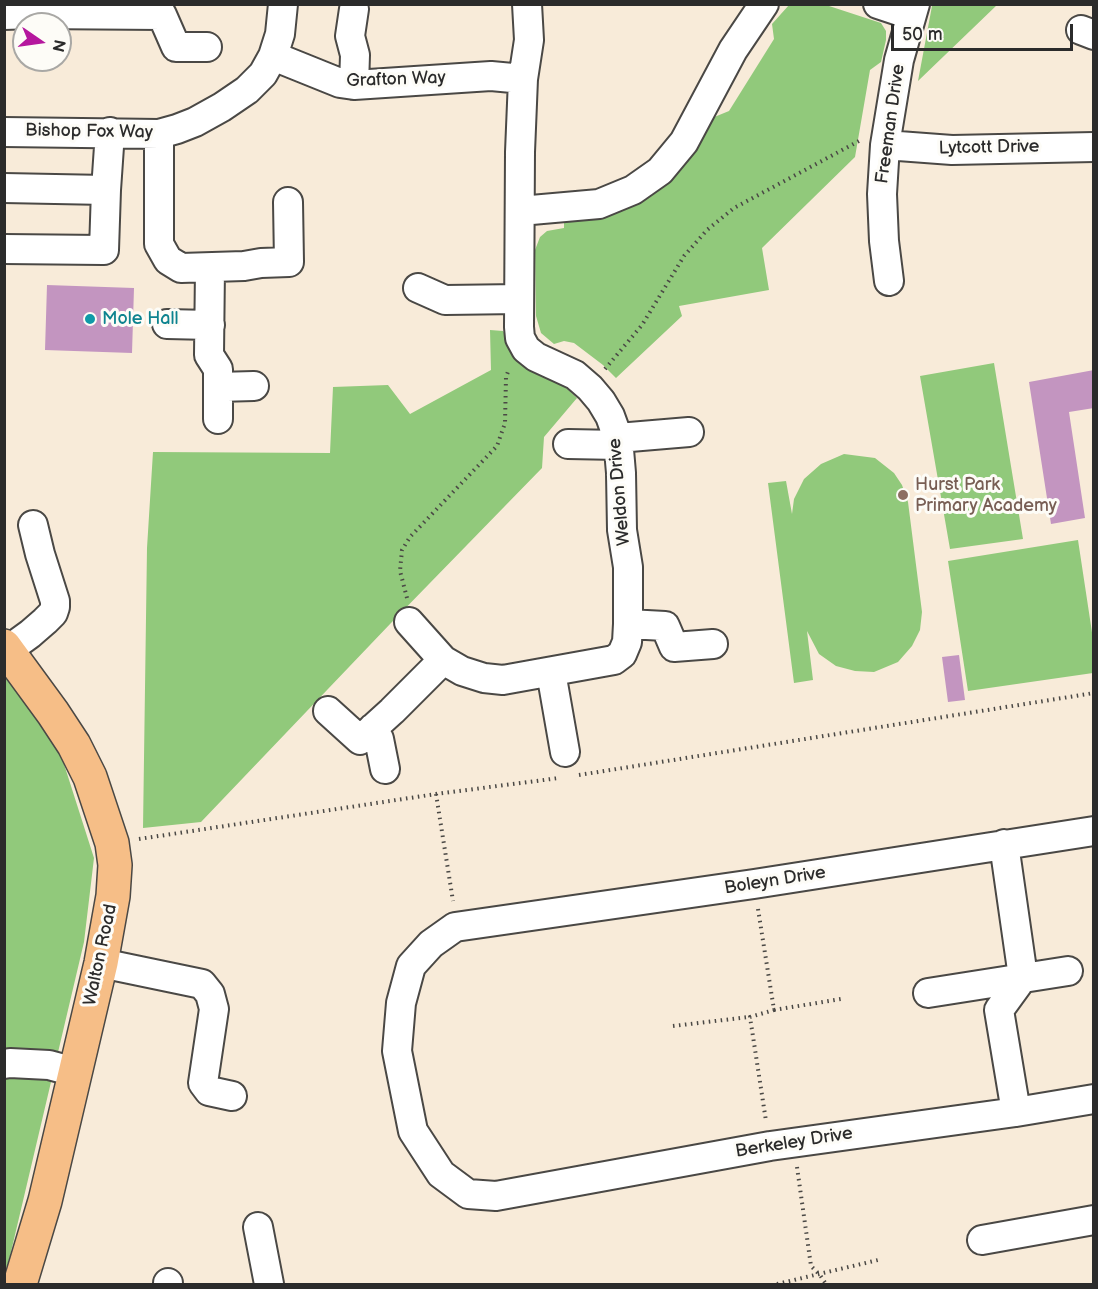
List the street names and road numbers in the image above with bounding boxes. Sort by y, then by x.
street label: Freeman Drive [872,63,910,185]
street label: Grafton Way [346,67,446,93]
street label: Bishop Fox Way [25,120,153,144]
street label: Lytcott Drive [939,136,1039,160]
street label: Weldon Drive [605,437,635,547]
street label: Boleyn Drive [723,862,827,900]
street label: Walton Road [80,902,122,1008]
street label: Berkeley Drive [734,1123,854,1163]

